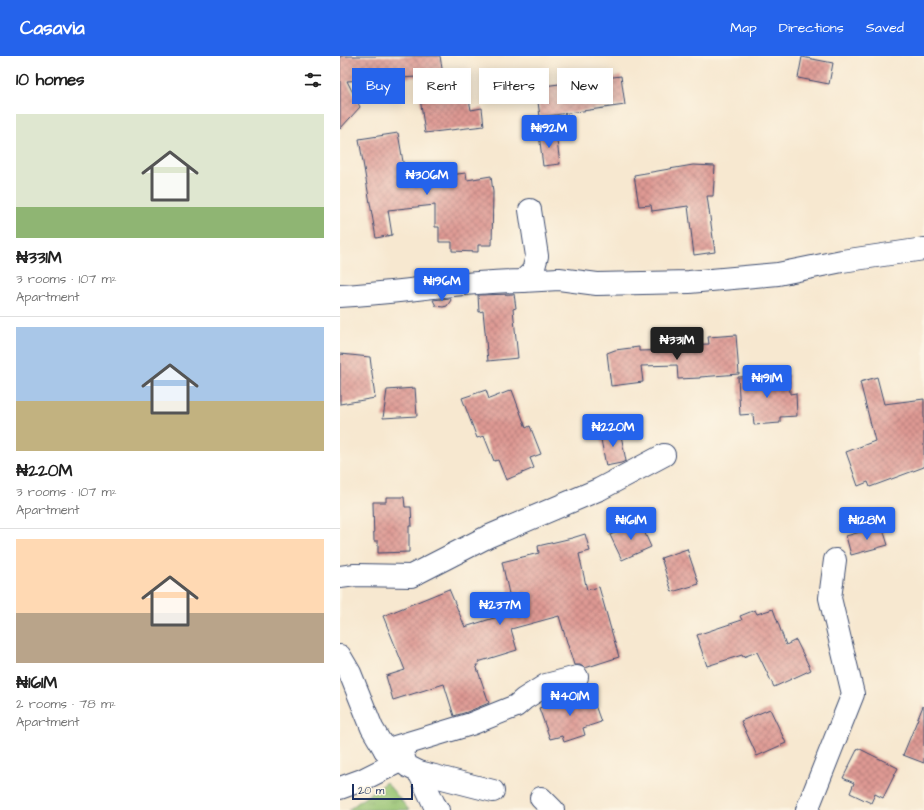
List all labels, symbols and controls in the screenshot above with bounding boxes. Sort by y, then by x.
text: Casavia [20,15,85,42]
text: Map [730,18,757,38]
text: Directions [779,18,844,38]
text: Saved [866,18,904,38]
text: 10 homes [16,68,85,92]
chip: Buy [352,68,405,104]
chip: Rent [413,68,471,104]
chip: Filters [479,68,549,104]
chip: New [557,68,613,104]
icon: filters [302,69,324,91]
pin: ₦192M [521,115,577,149]
text: ₦192M [531,119,567,137]
icon: home [134,140,206,212]
pin: ₦306M [399,162,455,196]
text: ₦306M [405,166,449,184]
text: ₦331M [16,246,62,270]
pin: ₦196M [414,268,470,302]
text: 3 rooms · 107 m² [16,270,117,288]
text: ₦196M [423,272,461,290]
text: Apartment [16,288,80,306]
pin: ₦331M [649,327,705,361]
text: ₦331M [659,331,695,349]
icon: home [134,353,206,425]
pin: ₦191M [739,365,795,399]
text: ₦191M [752,369,782,387]
pin: ₦220M [585,414,641,448]
text: ₦220M [591,418,635,436]
text: ₦220M [16,459,73,483]
text: 3 rooms · 107 m² [16,483,117,501]
text: Apartment [16,501,80,519]
pin: ₦161M [603,507,659,541]
pin: ₦128M [839,507,895,541]
text: ₦161M [615,511,647,529]
text: ₦128M [848,511,886,529]
icon: home [134,565,206,637]
pin: ₦237M [472,592,528,626]
text: ₦237M [479,596,521,614]
text: ₦161M [16,671,57,695]
pin: ₦401M [542,683,598,717]
text: ₦401M [551,687,589,705]
text: 2 rooms · 78 m² [16,695,116,713]
text: Apartment [16,713,80,731]
scale bar [352,782,413,801]
text: 20 m [358,783,384,798]

